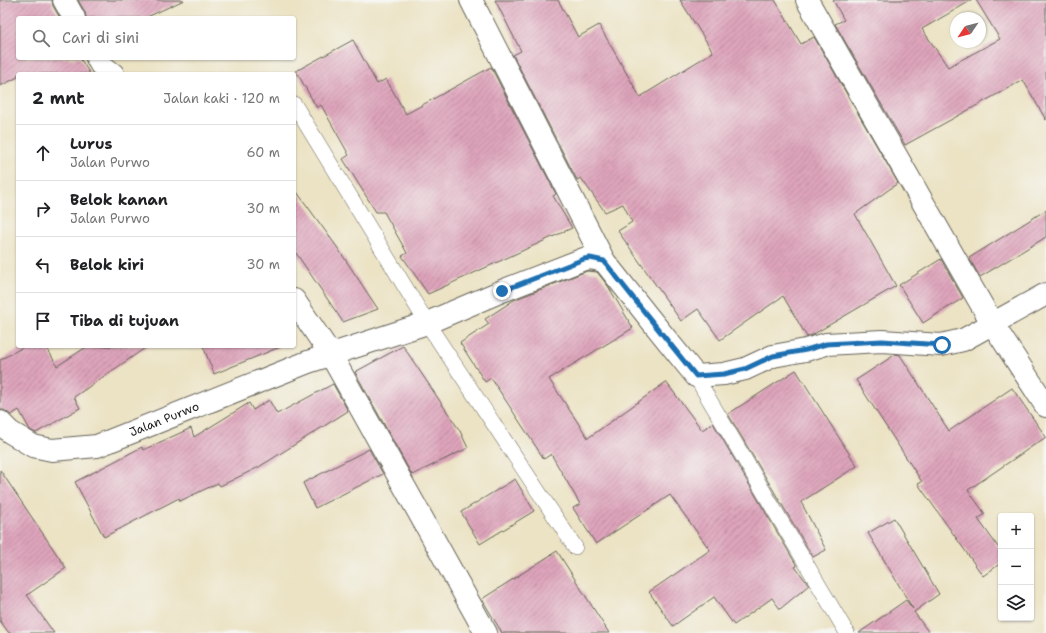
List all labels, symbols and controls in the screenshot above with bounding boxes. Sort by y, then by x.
north arrow [950,12,986,48]
search box [16,16,296,60]
icon: search [30,27,52,49]
text: Cari di sini [62,28,139,48]
text: 2 mnt [32,87,85,109]
text: Jalan kaki · 120 m [163,90,280,107]
text: Lurus [70,134,112,154]
icon: ahead [32,142,54,164]
text: 60 m [247,144,280,161]
text: Jalan Purwo [70,154,150,171]
text: Belok kanan [70,190,168,210]
icon: right [32,198,54,220]
text: 30 m [246,200,280,217]
text: Jalan Purwo [70,210,150,227]
icon: left [32,254,54,276]
text: Belok kiri [70,255,144,275]
text: 30 m [246,256,280,273]
route end [493,282,511,300]
icon: arrive [32,310,54,332]
text: Tiba di tujuan [70,311,179,331]
route start [933,336,951,354]
street label: Jalan Purwo [127,398,201,440]
map controls [998,513,1034,621]
button: + [998,513,1034,549]
button: − [998,549,1034,585]
button: layers [998,585,1034,621]

